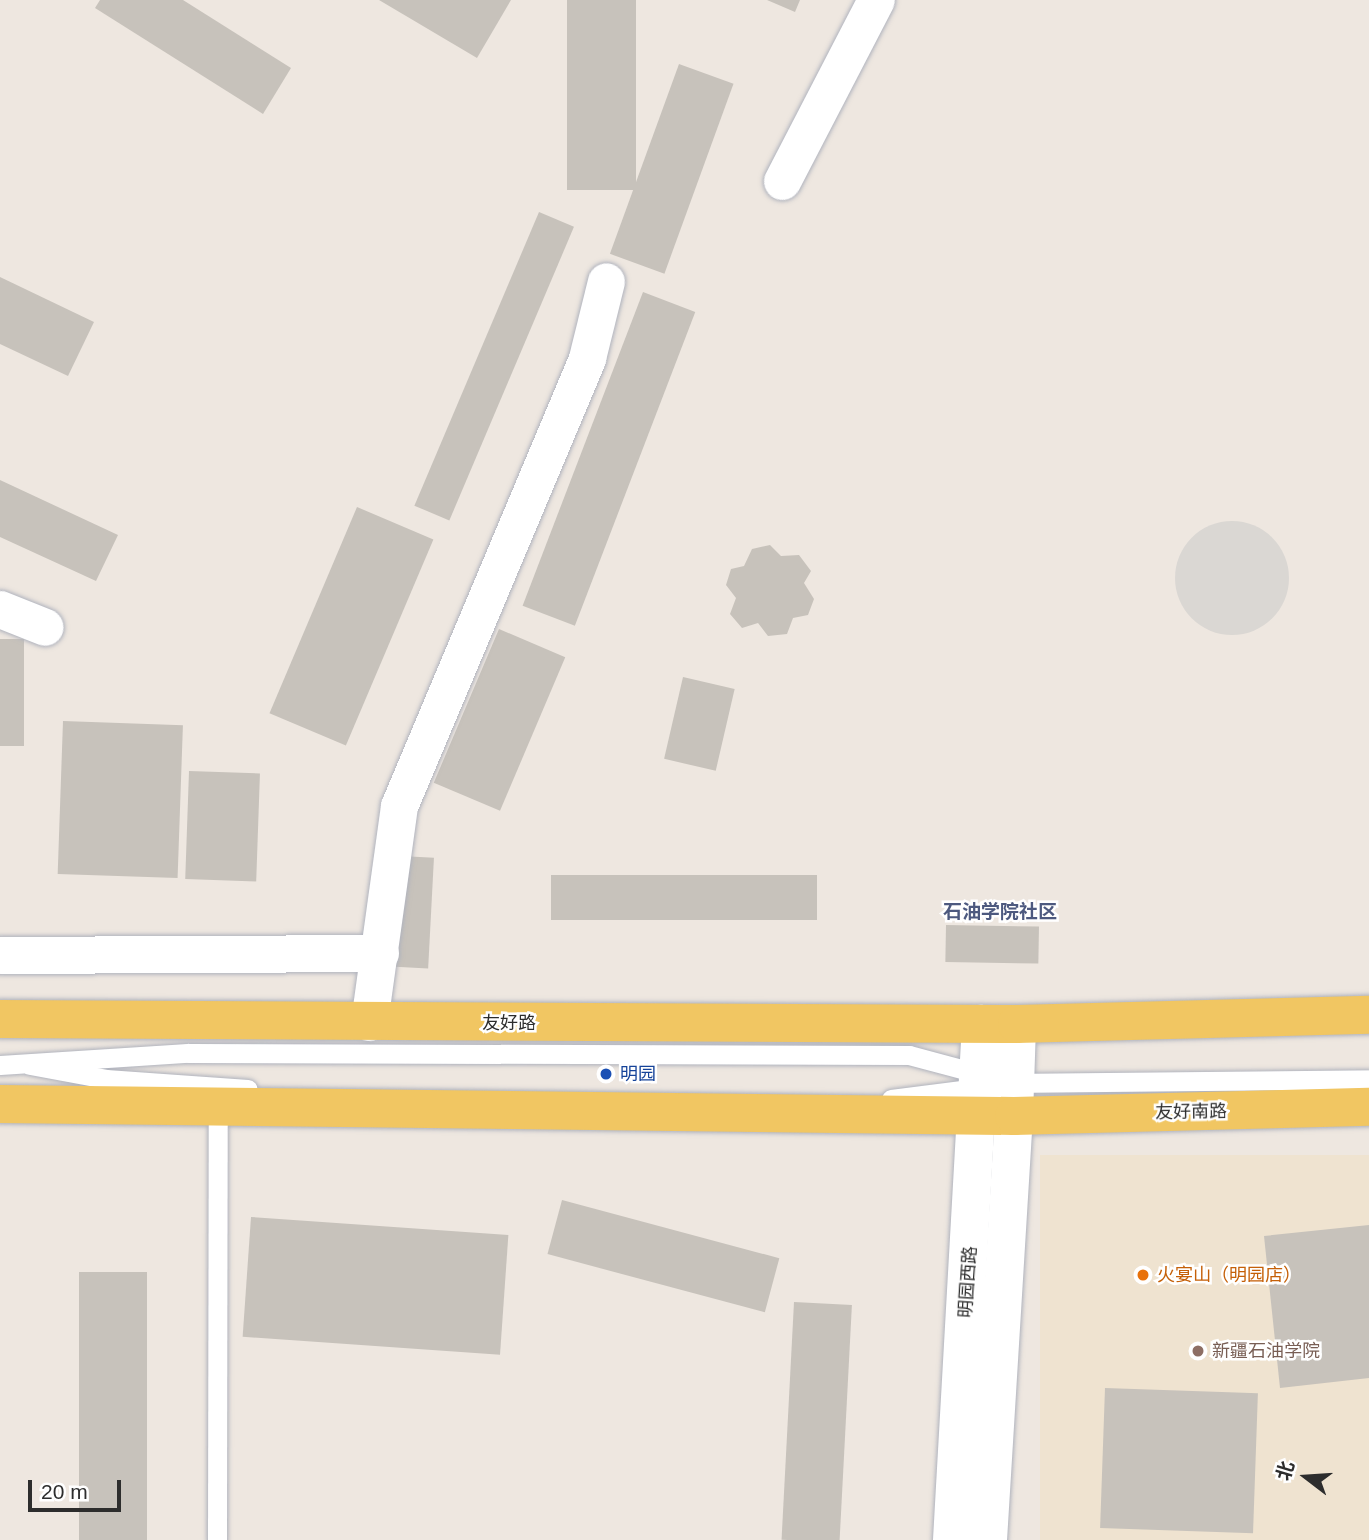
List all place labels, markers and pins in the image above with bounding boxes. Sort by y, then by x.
place label: 明园 [620,1063,656,1085]
marker: 明园 [598,1066,614,1082]
place label: 火宴山（明园店） [1157,1264,1301,1286]
marker: 火宴山（明园店） [1135,1267,1151,1283]
place label: 新疆石油学院 [1212,1340,1320,1362]
marker: 新疆石油学院 [1190,1343,1206,1359]

